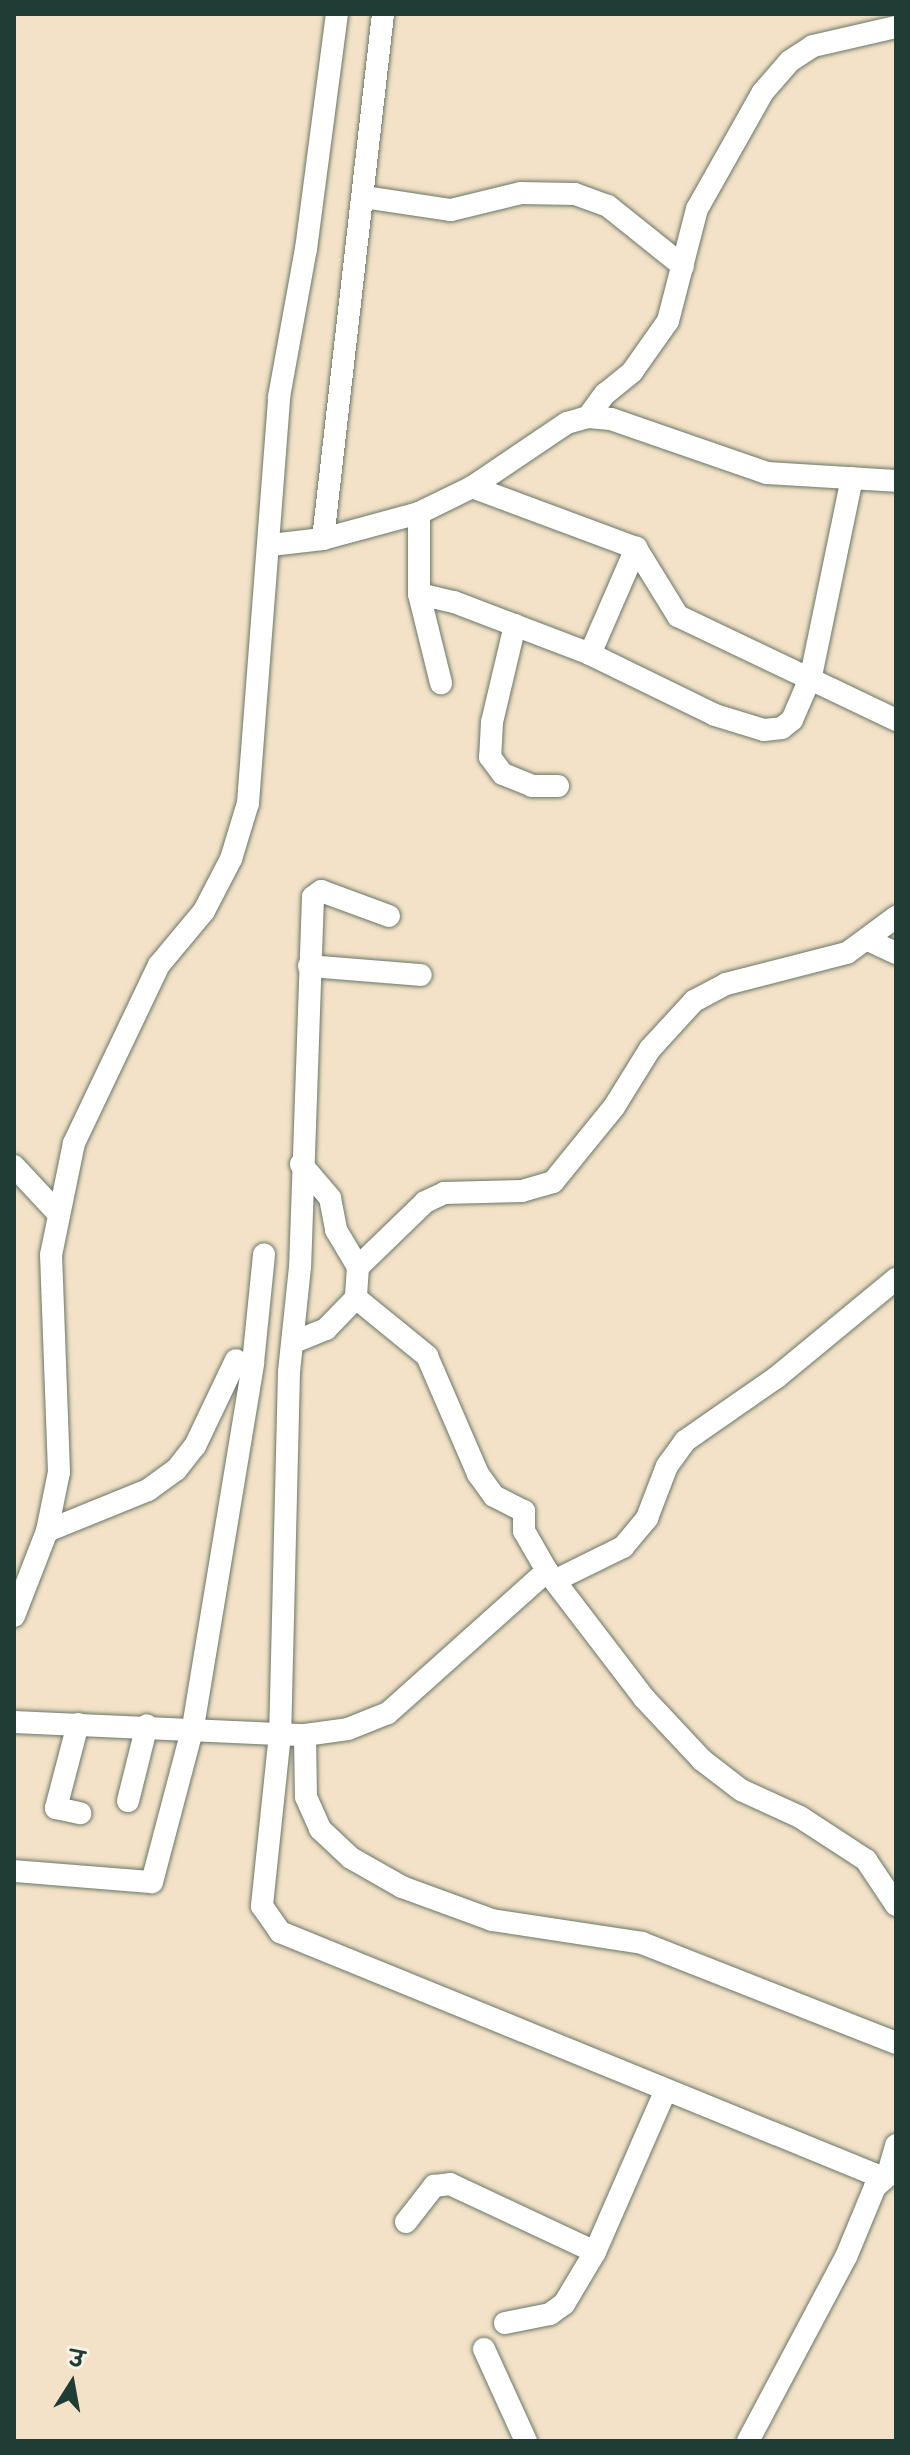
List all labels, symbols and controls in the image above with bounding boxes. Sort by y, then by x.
north arrow [32,2343,112,2423]
text: उ [67,2344,86,2374]

